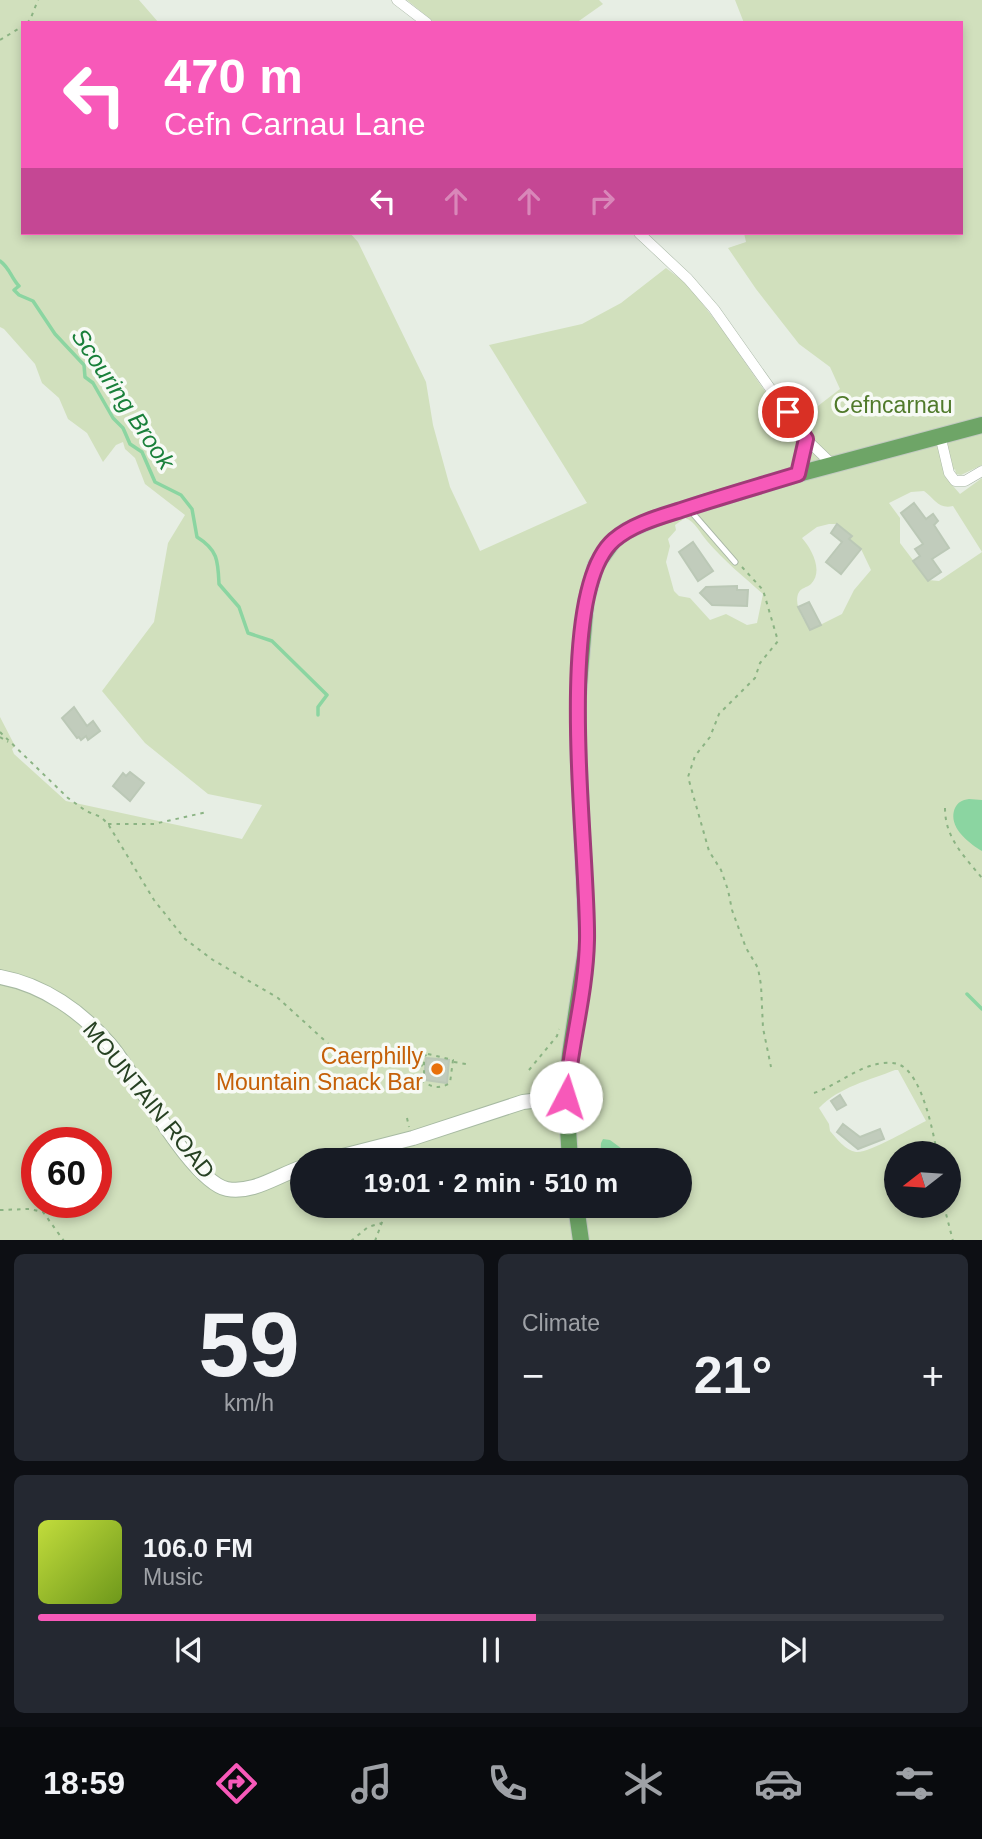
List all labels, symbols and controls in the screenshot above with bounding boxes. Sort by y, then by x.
icon: left [49,49,140,140]
text: 470 m [164,49,303,103]
text: Cefn Carnau Lane [164,106,426,142]
icon: left [364,182,402,220]
icon: ahead [437,182,475,220]
icon: ahead [510,182,548,220]
icon: right [583,182,621,220]
water label: Scouring Brook [66,323,182,476]
pin [758,382,818,442]
park label: Cefncarnau [834,392,952,418]
icon: arrive [769,393,807,431]
street label: MOUNTAIN ROAD [78,1017,220,1183]
place label: Caerphilly Mountain Snack Bar [216,1043,423,1095]
position arrow [529,1060,603,1134]
marker: Caerphilly Mountain Snack Bar [429,1061,445,1077]
speed limit sign: 60 [21,1127,112,1218]
north arrow [884,1141,961,1218]
map controls [884,1141,961,1218]
text: 19:01 · 2 min · 510 m [364,1168,618,1198]
text: 59 [198,1294,300,1395]
text: Climate [522,1310,600,1336]
text: 21° [694,1346,772,1404]
text: − [522,1355,544,1397]
text: + [922,1355,944,1397]
text: km/h [224,1390,274,1416]
text: 106.0 FM [143,1533,253,1563]
text: Music [143,1564,203,1590]
icon: previous [170,1631,208,1669]
icon: pause [472,1631,510,1669]
icon: next [774,1631,812,1669]
icon: directions [212,1759,261,1808]
icon: music [347,1759,396,1808]
icon: phone [483,1759,532,1808]
icon: climate [619,1759,668,1808]
icon: car [754,1759,803,1808]
icon: filters [890,1759,939,1808]
text: 18:59 [43,1765,125,1801]

